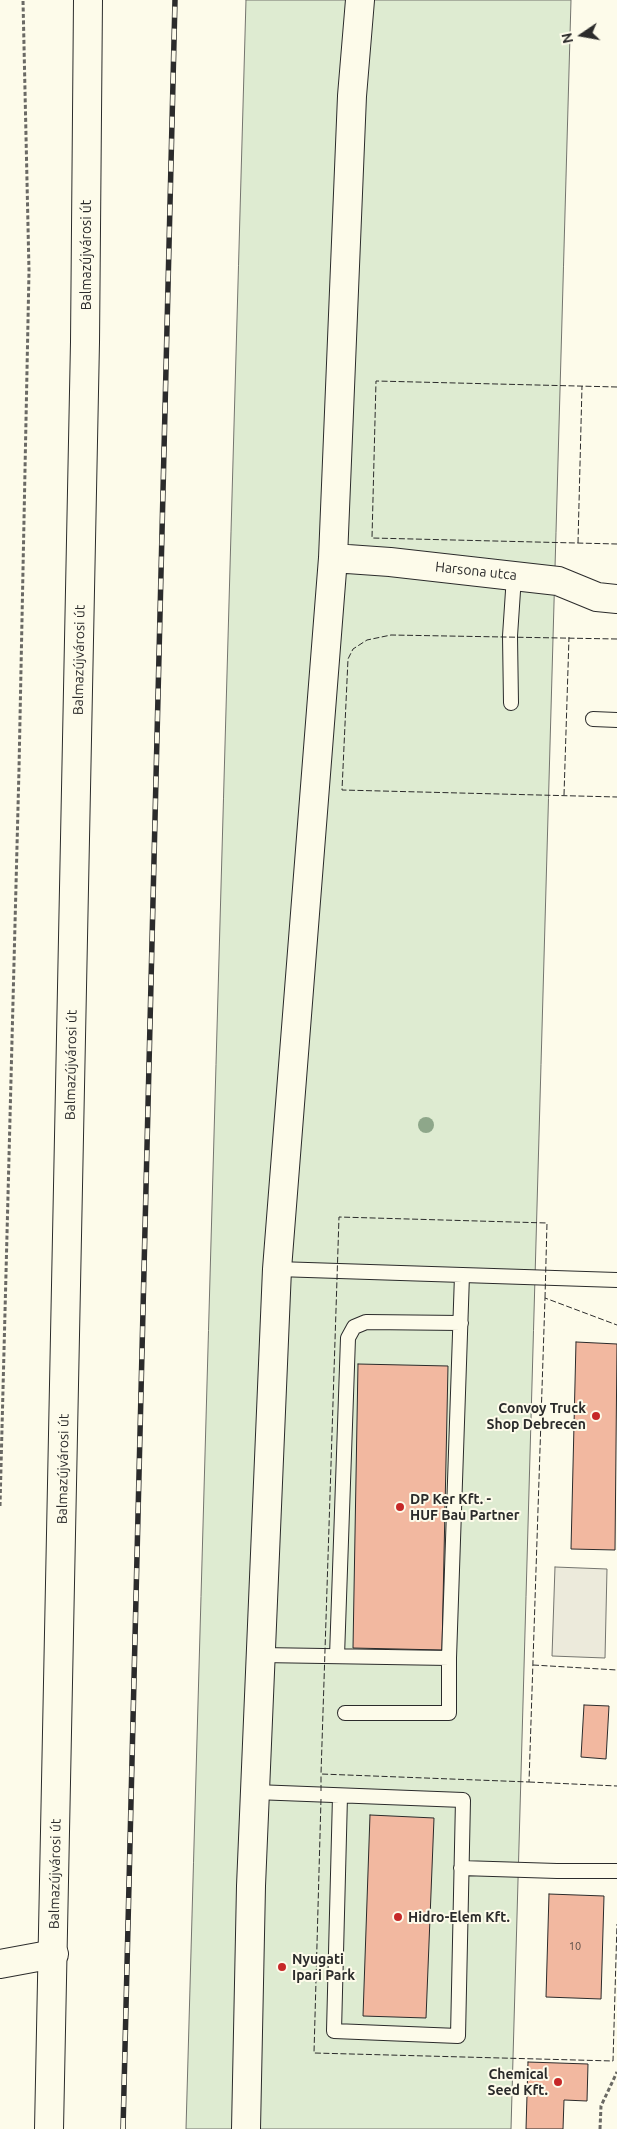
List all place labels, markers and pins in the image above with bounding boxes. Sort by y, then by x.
place label: Convoy Truck Shop Debrecen [487,1400,586,1432]
marker: Convoy Truck Shop Debrecen [590,1410,602,1422]
place label: DP Ker Kft. - HUF Bau Partner [410,1491,520,1524]
marker: DP Ker Kft. - HUF Bau Partner [394,1501,406,1513]
place label: Hidro-Elem Kft. [408,1909,510,1925]
marker: Hidro-Elem Kft. [392,1911,404,1923]
place label: Nyugati Ipari Park [292,1951,355,1984]
marker: Nyugati Ipari Park [276,1961,288,1973]
place label: Chemical Seed Kft. [487,2066,548,2098]
marker: Chemical Seed Kft. [552,2076,564,2088]

